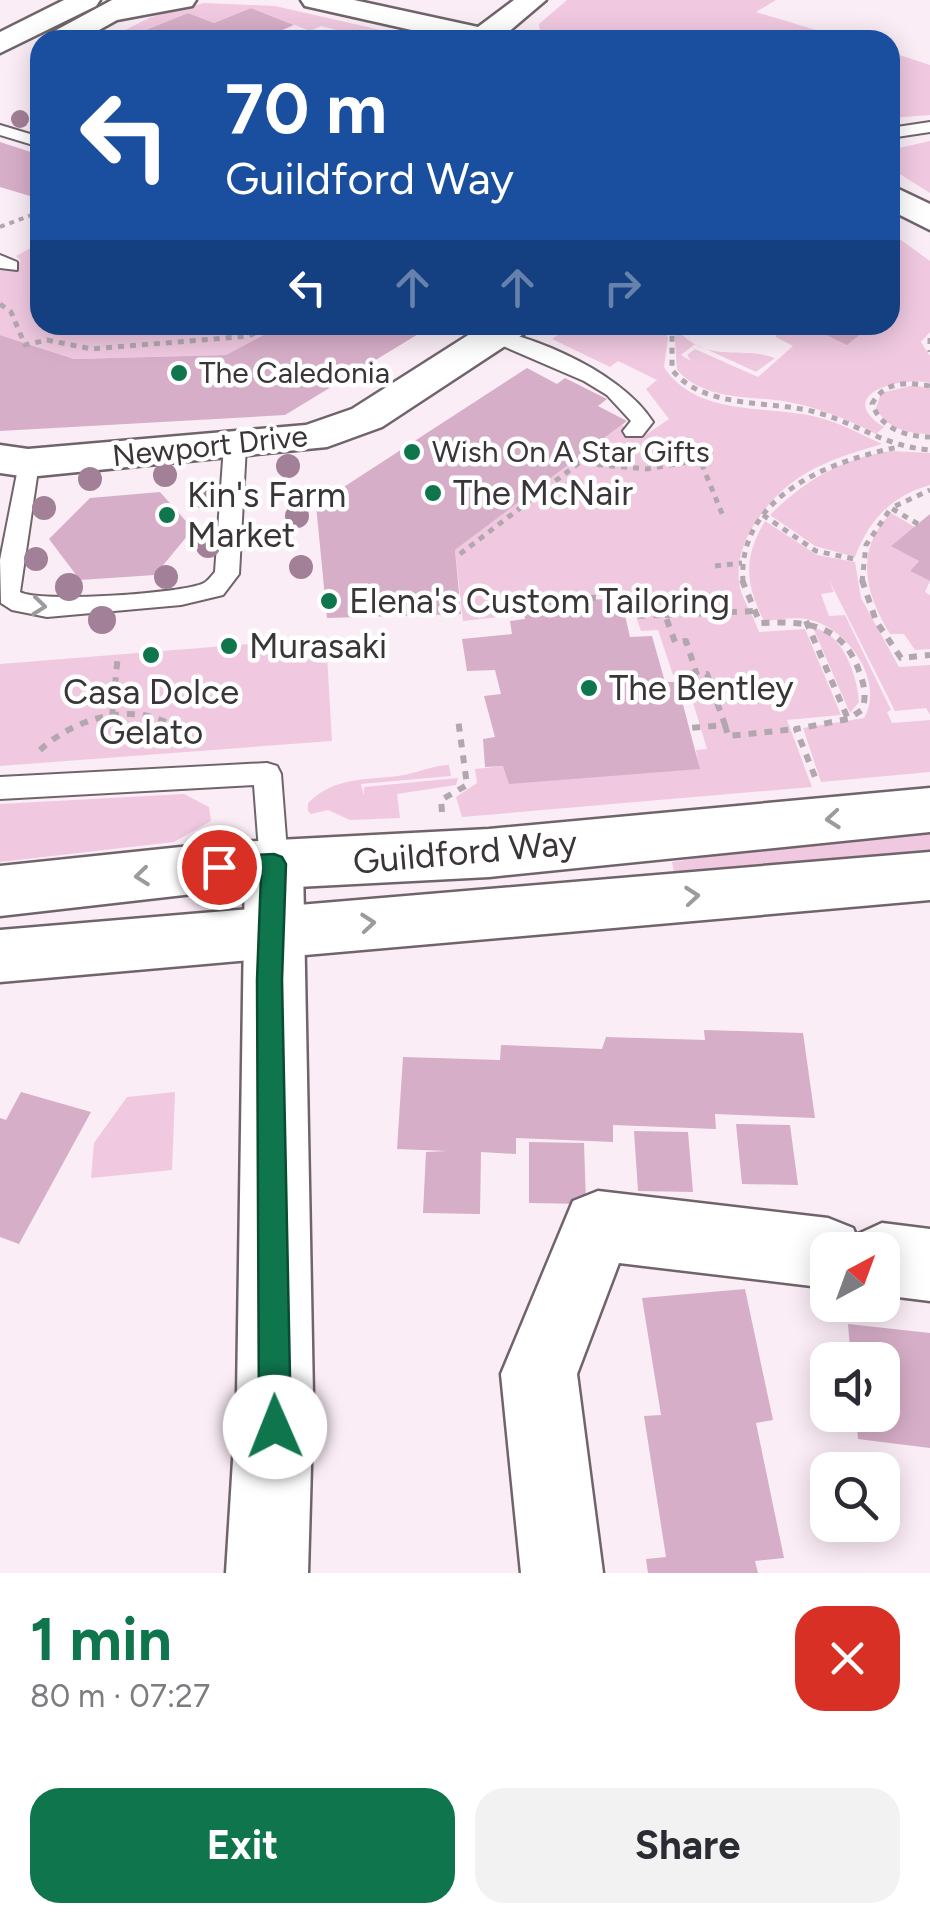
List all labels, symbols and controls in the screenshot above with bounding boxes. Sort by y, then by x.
text: 70 m [225,66,387,151]
icon: left [60,70,190,200]
text: Guildford Way [225,151,514,205]
icon: left [280,260,335,315]
icon: ahead [385,260,440,315]
icon: ahead [490,260,545,315]
icon: right [595,260,650,315]
place label: The Caledonia [199,354,390,391]
marker: The Caledonia [168,362,190,384]
street label: Newport Drive [110,417,309,474]
place label: Wish On A Star Gifts [432,433,710,470]
marker: Wish On A Star Gifts [401,441,423,463]
place label: The McNair [453,472,633,514]
place label: Kin's Farm Market [187,474,346,556]
marker: The McNair [422,482,444,504]
marker: Kin's Farm Market [156,504,178,526]
place label: Elena's Custom Tailoring [349,580,730,622]
marker: Elena's Custom Tailoring [318,590,340,612]
one-way arrow [31,595,47,616]
place label: Murasaki [249,625,387,667]
marker: Murasaki [218,635,240,657]
marker: Casa Dolce Gelato [140,644,162,666]
place label: The Bentley [609,667,794,709]
place label: Casa Dolce Gelato [63,671,239,753]
marker: The Bentley [578,677,600,699]
one-way arrow [824,807,840,829]
street label: Guildford Way [351,821,579,883]
pin [177,825,262,910]
icon: arrive [192,840,247,895]
one-way arrow [133,865,149,886]
one-way arrow [684,885,700,907]
one-way arrow [361,913,377,935]
north arrow [810,1232,900,1322]
map controls [810,1232,900,1542]
button: sound [810,1342,900,1432]
position arrow [223,1375,327,1479]
button: search [810,1452,900,1542]
text: 1 min [30,1603,172,1675]
button: close [795,1606,900,1711]
text: 80 m · 07:27 [30,1677,210,1715]
button: Exit [30,1788,455,1903]
button: Share [475,1788,900,1903]

